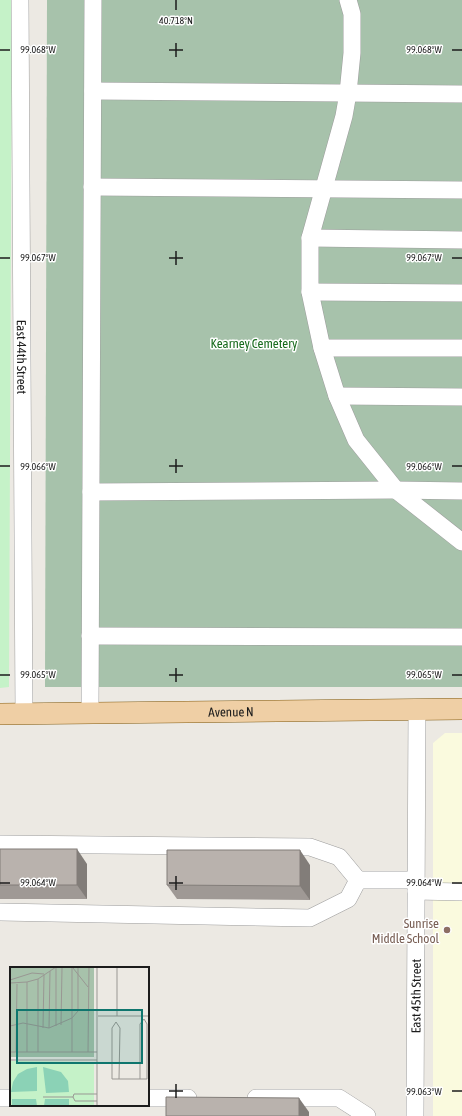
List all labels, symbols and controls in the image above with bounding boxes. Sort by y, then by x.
text: 40.718°N [159,15,193,26]
text: 99.068°W [20,44,56,55]
text: 99.068°W [406,44,442,55]
text: 99.067°W [20,252,56,263]
text: 99.067°W [406,252,442,263]
street label: East 44th Street [14,320,29,394]
park label: Kearney Cemetery [211,336,298,351]
text: 99.066°W [20,461,56,472]
text: 99.066°W [406,461,442,472]
text: 99.065°W [20,669,56,680]
text: 99.065°W [406,669,442,680]
street label: Avenue N [208,704,254,720]
text: 99.064°W [20,877,56,888]
text: 99.064°W [406,877,442,888]
place label: Sunrise Middle School [372,916,440,946]
marker: Sunrise Middle School [442,925,452,935]
street label: East 45th Street [408,959,424,1033]
inset map [10,967,149,1106]
text: 99.063°W [406,1086,442,1097]

